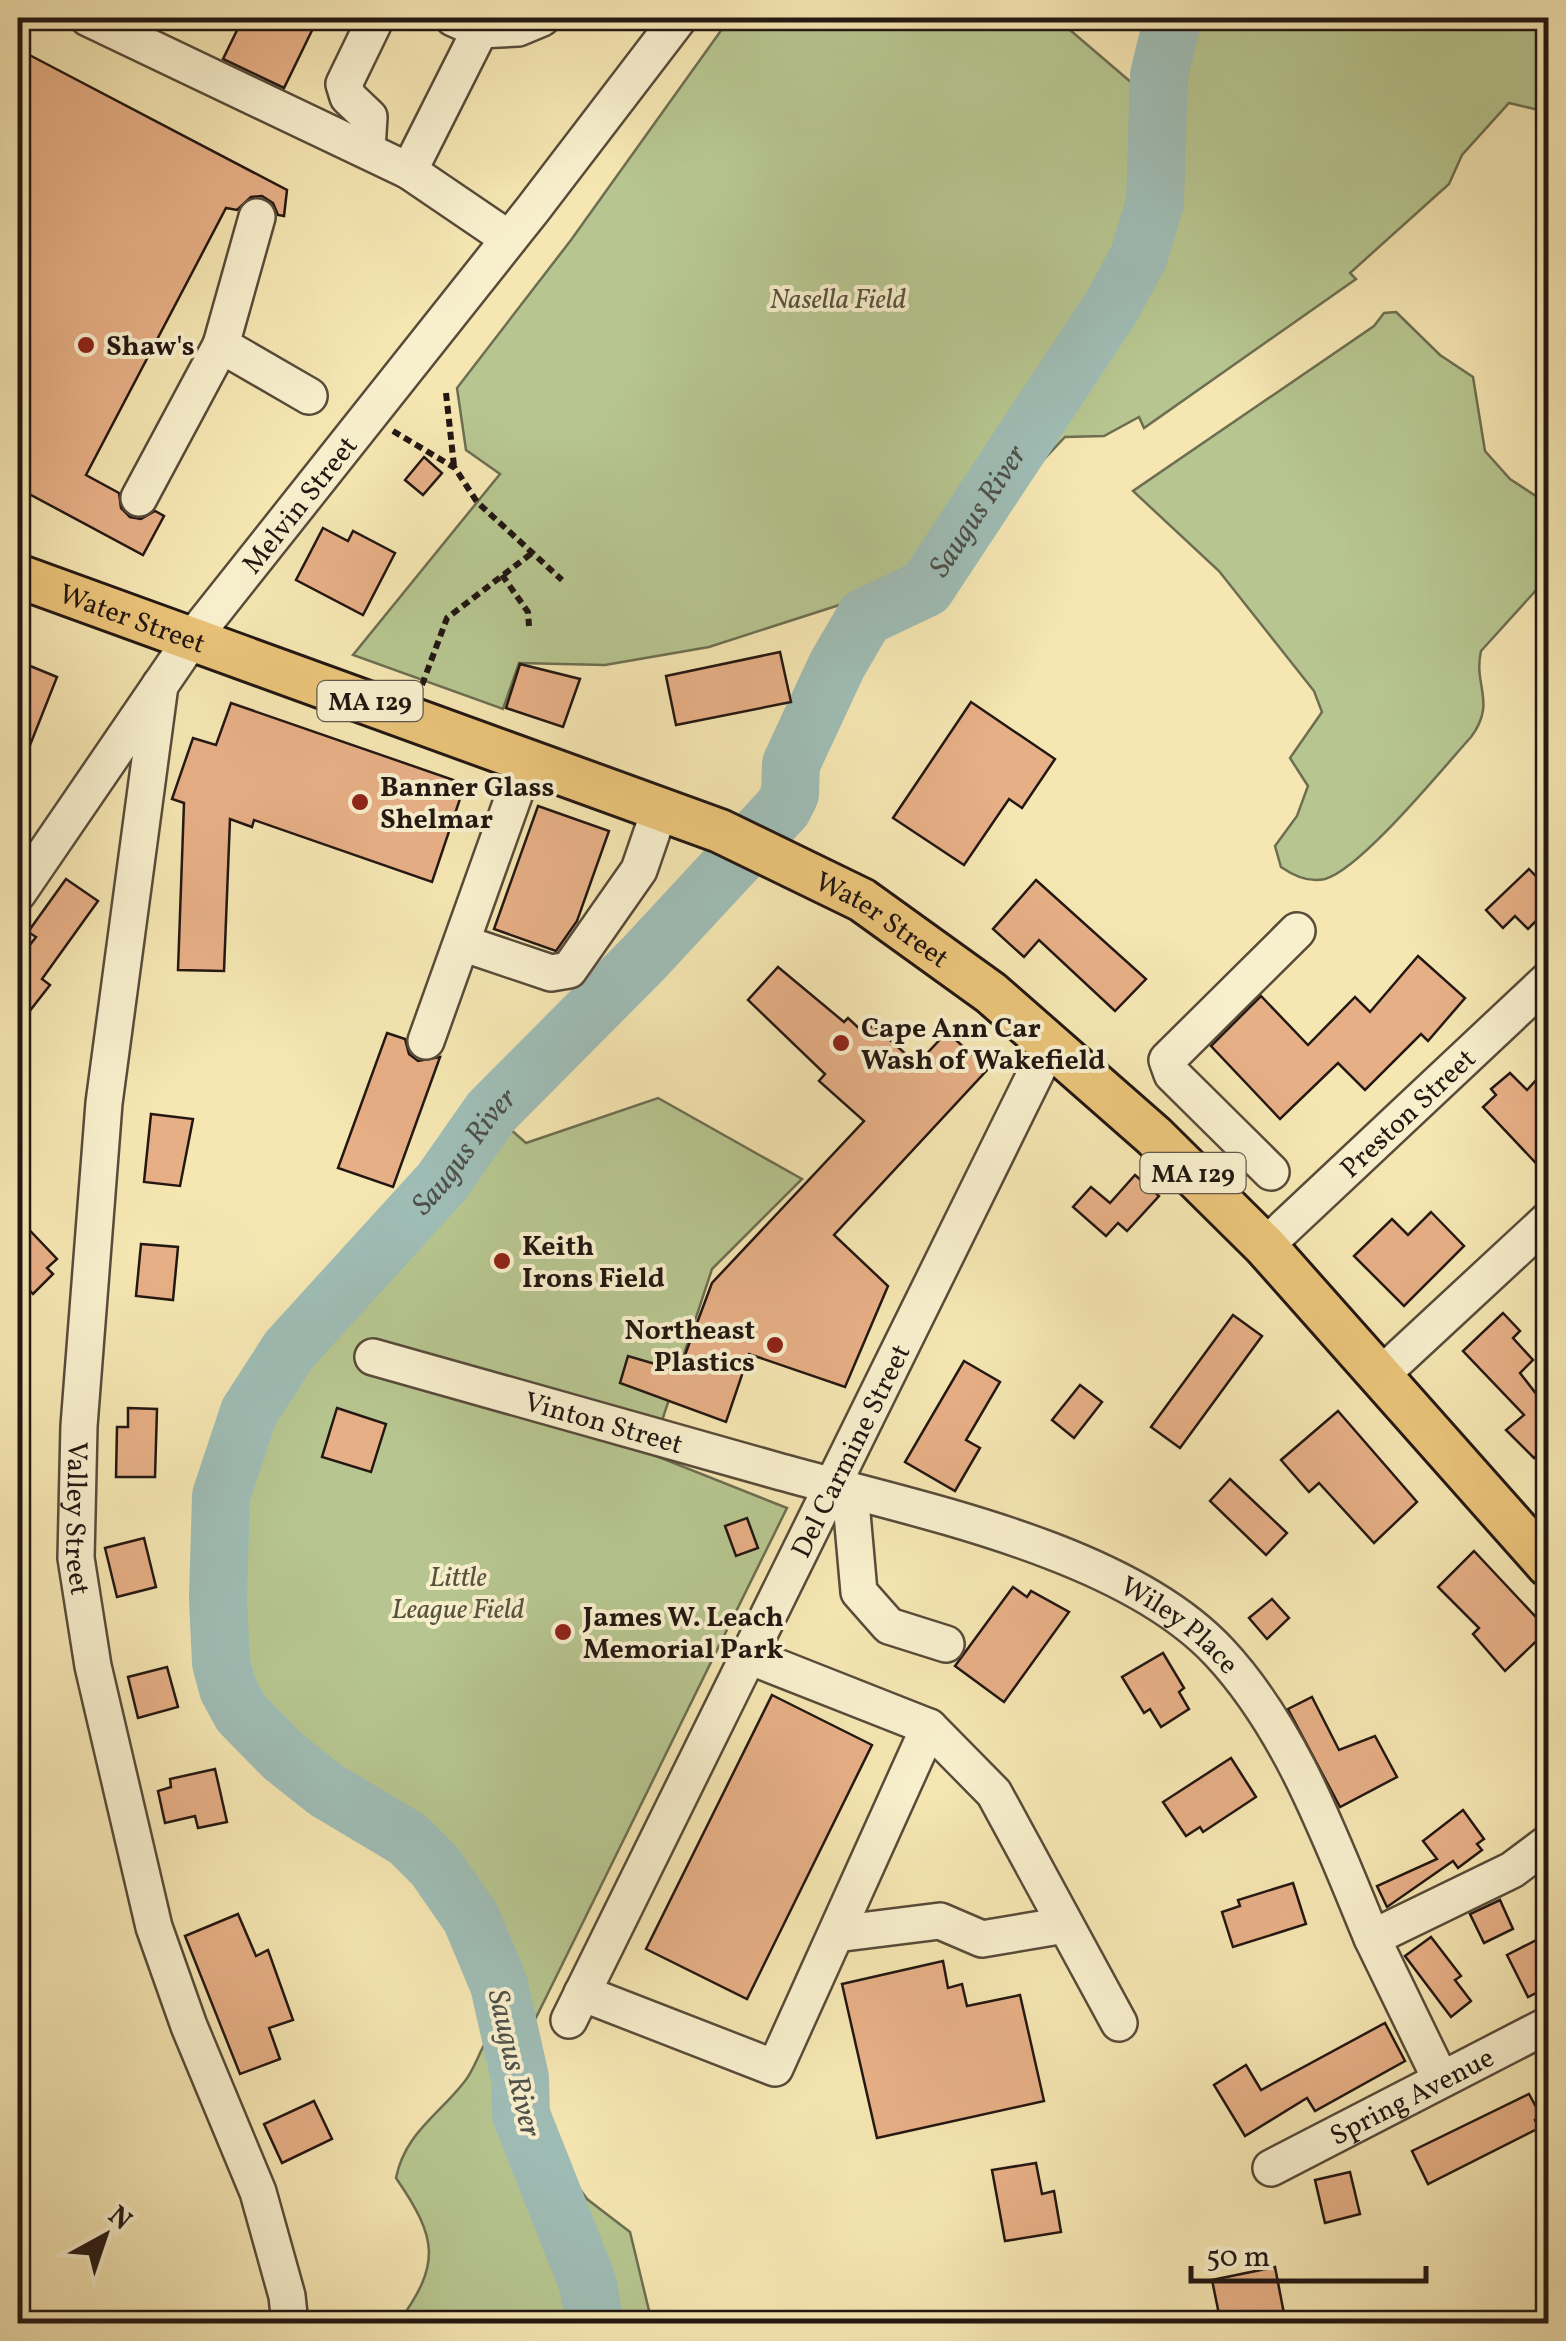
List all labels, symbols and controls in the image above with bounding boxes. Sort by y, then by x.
park label: Nasella Field [770,281,906,320]
place label: Shaw's [106,328,195,367]
marker: Shaw's [75,334,97,356]
street label: Melvin Street [234,428,368,583]
water label: Saugus River [920,437,1038,586]
street label: Water Street [53,576,211,664]
road number: MA 129 [318,681,422,721]
place label: Banner Glass Shelmar [380,769,554,840]
marker: Banner Glass Shelmar [349,791,371,813]
street label: Water Street [808,863,956,979]
place label: Cape Ann Car Wash of Wakefield [861,1010,1105,1081]
marker: Cape Ann Car Wash of Wakefield [830,1032,852,1054]
street label: Preston Street [1332,1041,1485,1188]
water label: Saugus River [403,1078,527,1225]
road number: MA 129 [1140,1153,1246,1193]
place label: Keith Irons Field [522,1228,665,1299]
marker: Keith Irons Field [491,1250,513,1272]
place label: Northeast Plastics [624,1312,755,1383]
marker: Northeast Plastics [764,1334,786,1356]
street label: Del Carmine Street [783,1338,921,1565]
street label: Vinton Street [519,1383,687,1465]
street label: Valley Street [54,1441,99,1598]
park label: Little League Field [392,1559,524,1630]
street label: Wiley Place [1113,1568,1247,1683]
place label: James W. Leach Memorial Park [582,1599,784,1670]
marker: James W. Leach Memorial Park [552,1621,574,1643]
water label: Saugus River [476,1985,551,2142]
street label: Spring Avenue [1324,2039,1501,2156]
north arrow [55,2186,155,2286]
text: N [99,2197,140,2240]
scale bar [1191,2221,1426,2283]
text: 50 m [1206,2237,1270,2279]

